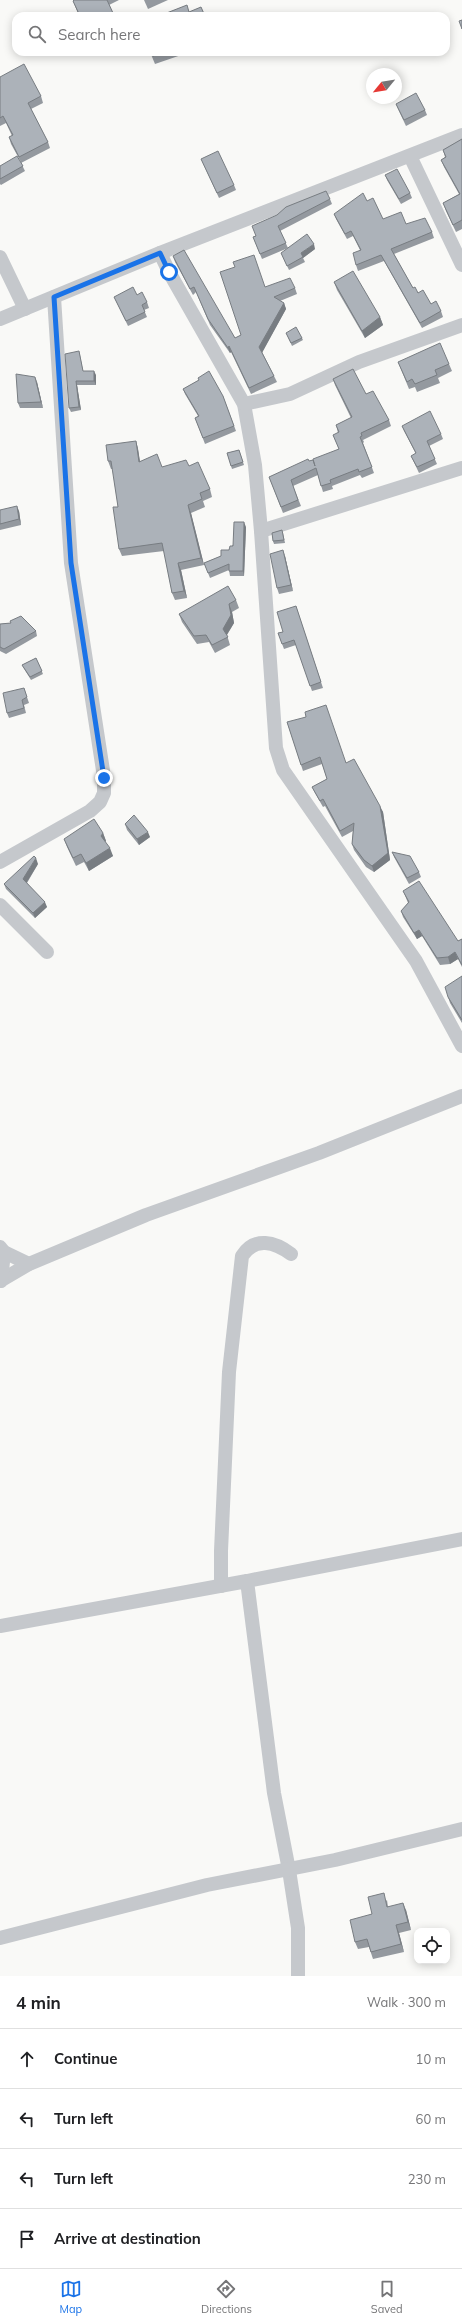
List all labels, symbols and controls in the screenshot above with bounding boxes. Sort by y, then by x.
search box [12,12,450,56]
icon: search [26,23,48,45]
text: Search here [58,25,140,44]
north arrow [366,68,402,104]
route start [160,263,178,281]
route end [95,769,113,787]
map controls [414,1928,450,1964]
button: locate [414,1928,450,1964]
text: 4 min [16,1992,61,2013]
text: Walk · 300 m [367,1994,446,2010]
icon: ahead [16,2048,38,2070]
text: Continue [54,2049,117,2068]
text: 10 m [416,2051,446,2067]
icon: left [16,2108,38,2130]
text: Turn left [54,2109,113,2128]
text: 60 m [416,2111,446,2127]
icon: left [16,2168,38,2190]
text: Turn left [54,2169,113,2188]
text: 230 m [408,2171,446,2187]
icon: arrive [16,2228,38,2250]
text: Arrive at destination [54,2229,201,2248]
tab: Map [59,2278,82,2316]
tab: Directions [201,2278,252,2316]
tab: Saved [371,2278,403,2316]

